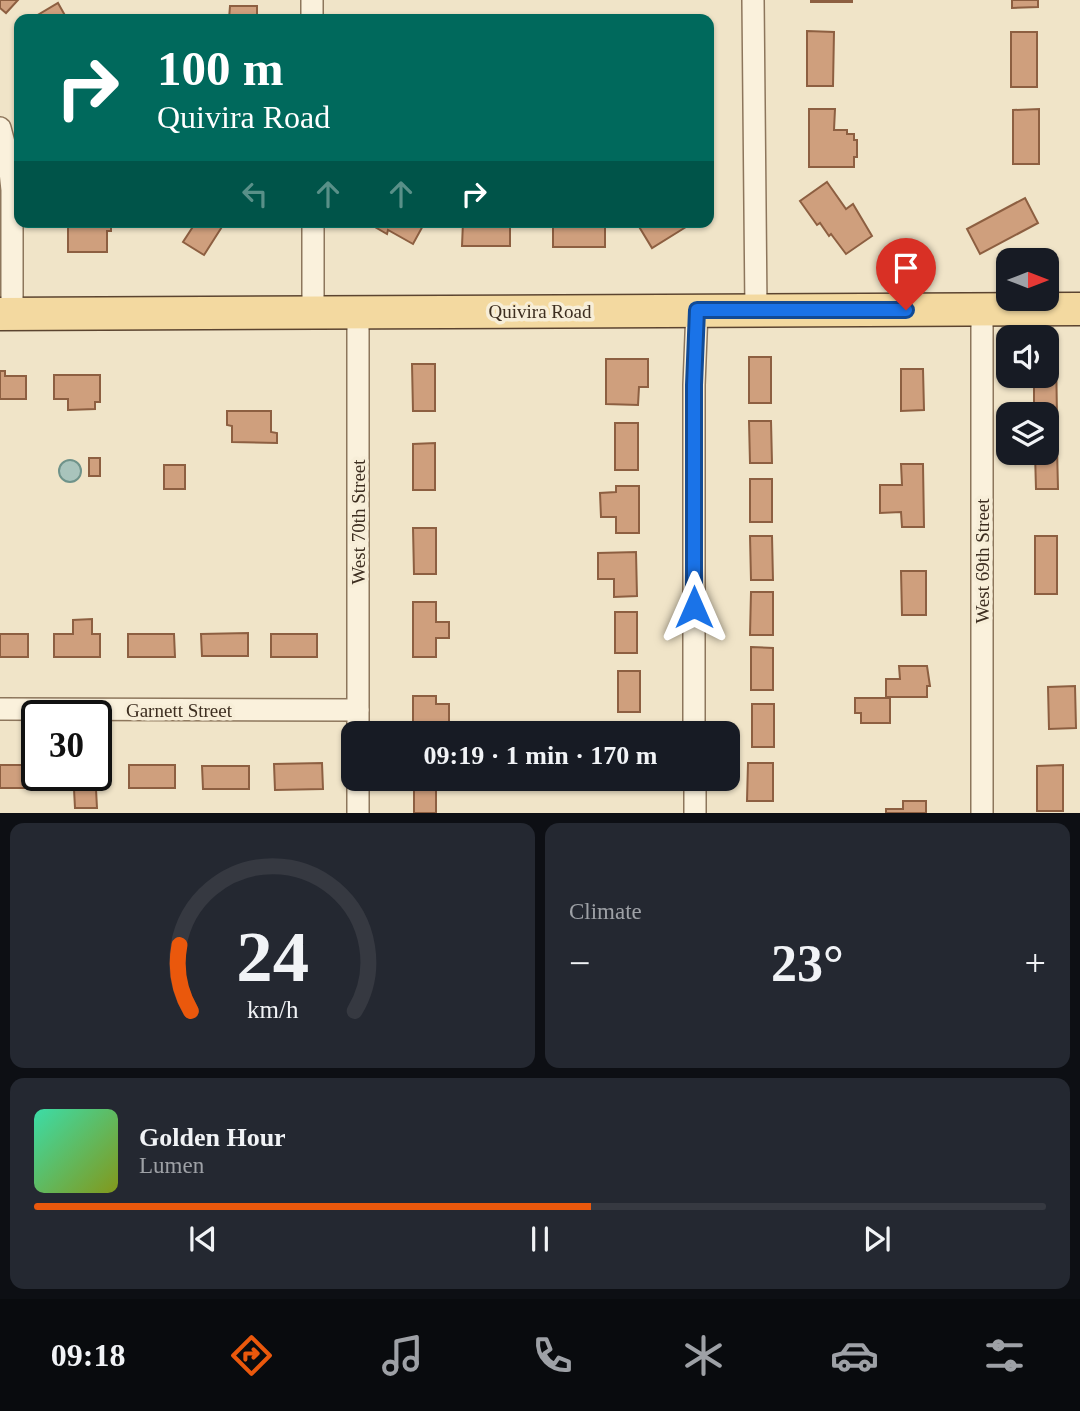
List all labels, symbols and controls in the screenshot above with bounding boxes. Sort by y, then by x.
text: 100 m [157,41,284,96]
icon: right [42,42,133,133]
text: Quivira Road [157,99,330,135]
icon: left [236,175,274,213]
icon: ahead [309,175,347,213]
icon: ahead [382,175,420,213]
icon: right [455,175,493,213]
pin [876,238,936,310]
north arrow [996,248,1059,312]
map controls [996,248,1059,465]
icon: arrive [887,249,925,287]
street label: Quivira Road [489,301,592,322]
button: sound [996,325,1059,388]
button: layers [996,402,1059,465]
street label: West 70th Street [348,459,369,585]
street label: West 69th Street [972,498,993,624]
position arrow [657,570,731,644]
speed limit sign: 30 [21,700,112,791]
street label: Garnett Street [126,700,233,721]
text: 09:19 · 1 min · 170 m [424,741,658,770]
text: Climate [569,899,642,924]
text: 24 [236,917,309,998]
text: 23° [771,935,844,992]
text: − [569,942,590,984]
text: + [1025,942,1046,984]
text: km/h [247,996,299,1023]
text: Golden Hour [139,1123,286,1152]
text: Lumen [139,1153,204,1178]
icon: previous [184,1220,222,1258]
icon: pause [521,1220,559,1258]
icon: next [858,1220,896,1258]
icon: directions [227,1331,276,1380]
icon: music [378,1331,427,1380]
icon: phone [528,1331,577,1380]
icon: climate [679,1331,728,1380]
icon: car [830,1331,879,1380]
icon: filters [980,1331,1029,1380]
text: 09:18 [51,1337,125,1373]

